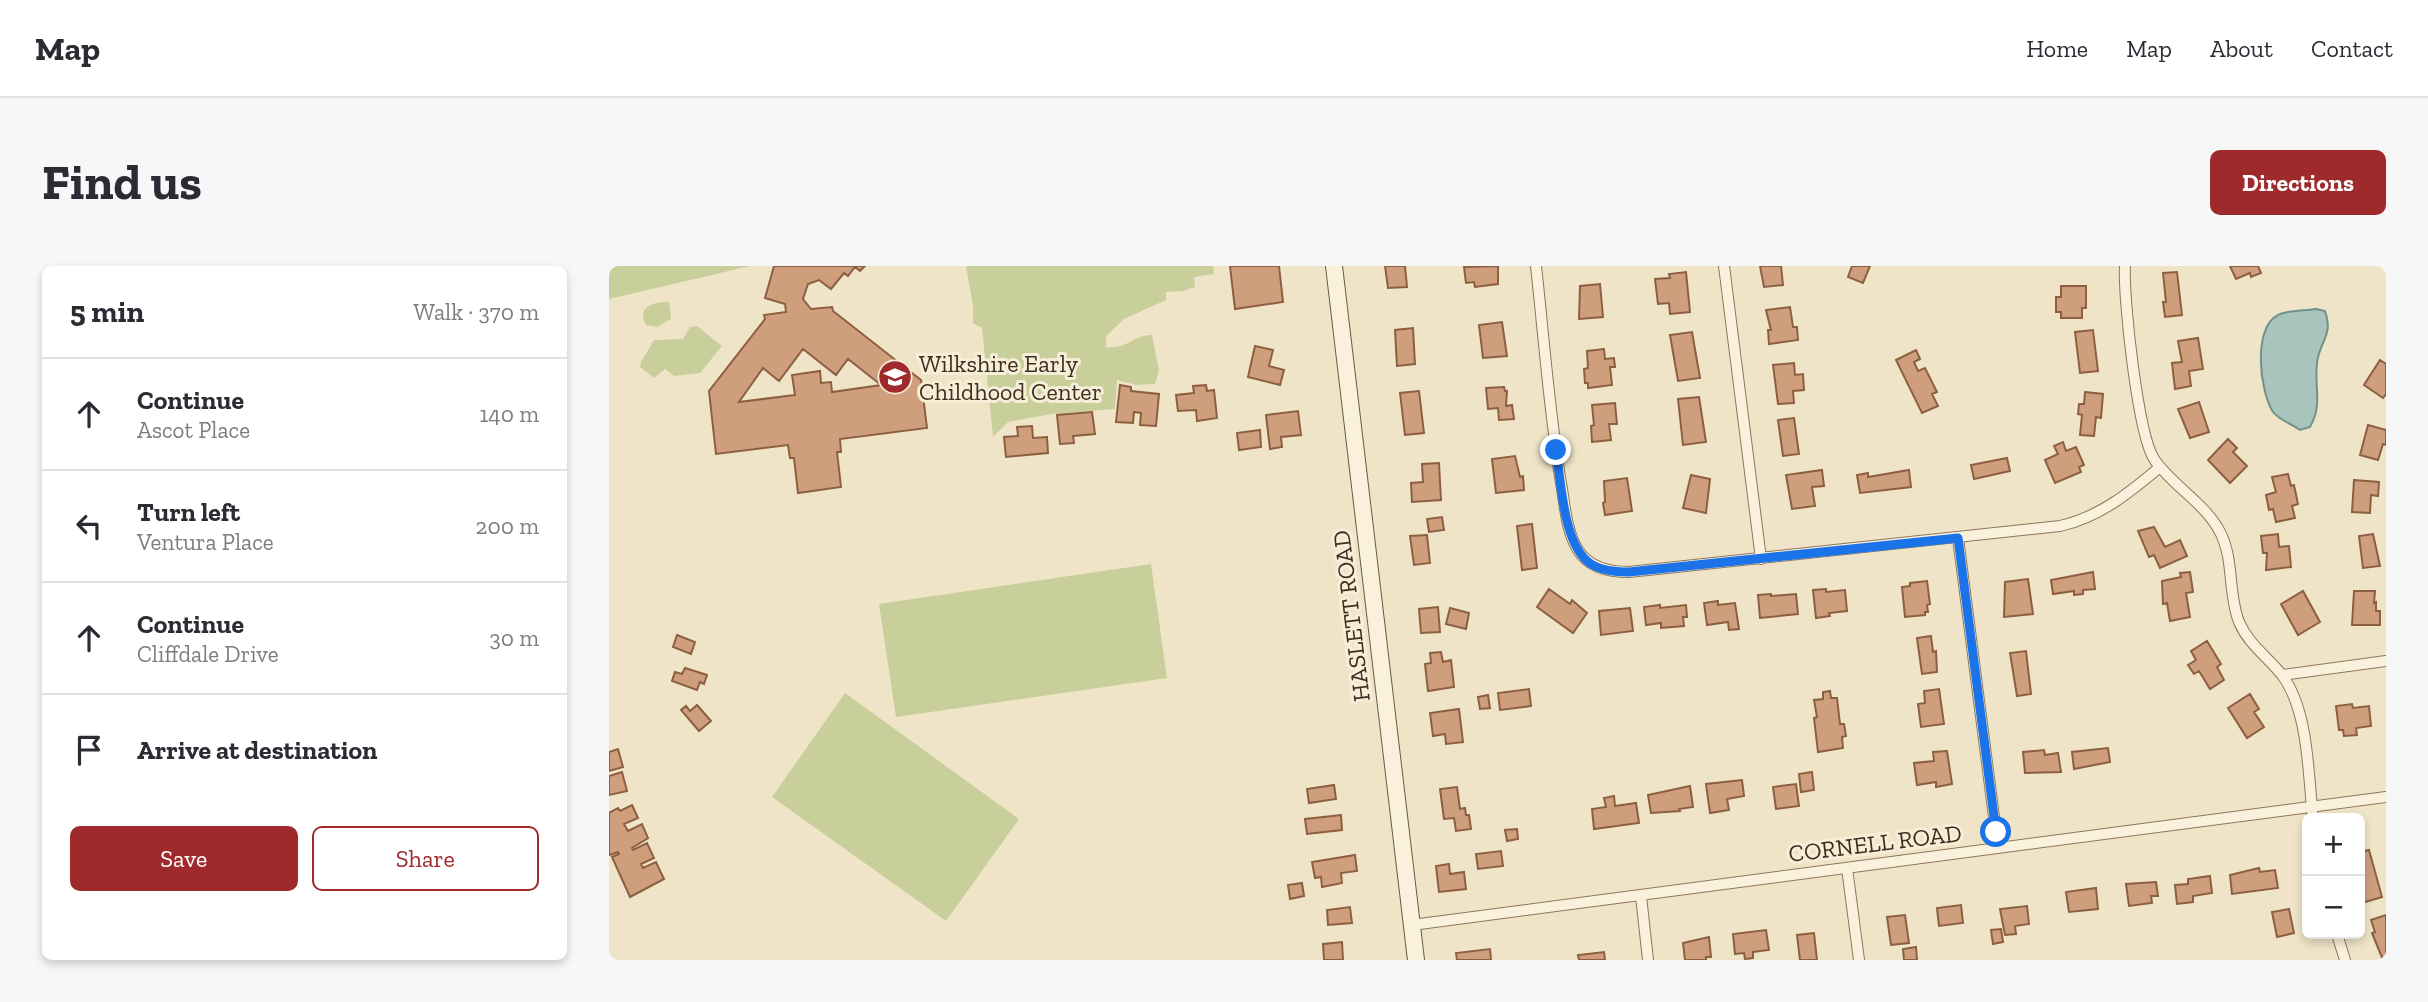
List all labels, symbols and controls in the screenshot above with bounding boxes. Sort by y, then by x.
text: Map [35,29,100,68]
text: Home [2026,34,2088,63]
text: Map [2126,34,2172,63]
text: About [2210,34,2273,63]
text: Contact [2311,34,2393,63]
button: Directions [2210,150,2386,215]
text: Find us [42,153,202,212]
text: 5 min [70,294,144,330]
text: Walk · 370 m [413,298,539,326]
place label: Wilkshire Early Childhood Center [919,349,1102,406]
school or university icon: Wilkshire Early Childhood Center [876,358,914,396]
text: Continue [137,384,244,416]
icon: ahead [70,395,108,433]
text: 140 m [479,400,539,428]
text: Ascot Place [137,416,250,444]
route end [1540,434,1571,465]
text: Turn left [137,496,240,528]
icon: left [70,507,108,545]
text: 200 m [476,512,539,540]
text: Ventura Place [137,528,274,556]
street label: HASLETT ROAD [1326,529,1376,703]
text: Continue [137,608,244,640]
icon: ahead [70,619,108,657]
text: 30 m [489,624,539,652]
text: Cliffdale Drive [137,640,278,668]
icon: arrive [70,731,108,769]
text: Arrive at destination [137,734,377,766]
map controls [2302,813,2365,939]
button: + [2302,813,2365,876]
route start [1980,816,2011,847]
street label: CORNELL ROAD [1787,818,1963,868]
button: Save [70,826,298,891]
button: Share [312,826,539,891]
button: − [2302,876,2365,939]

